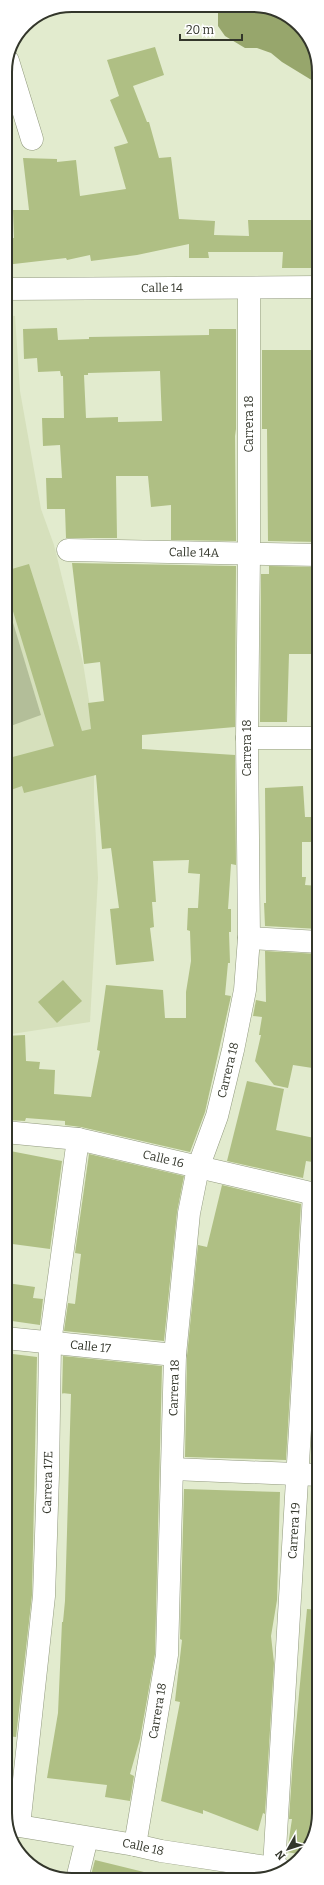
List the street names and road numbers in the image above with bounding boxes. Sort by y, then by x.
street label: Calle 14 [141,281,183,295]
street label: Carrera 18 [242,396,256,452]
street label: Calle 14A [169,545,220,560]
street label: Carrera 18 [240,720,254,776]
street label: Carrera 18 [215,1041,241,1099]
street label: Calle 16 [141,1147,185,1170]
street label: Calle 17 [70,1338,112,1356]
street label: Carrera 18 [166,1359,182,1416]
street label: Carrera 17E [40,1451,55,1514]
street label: Carrera 19 [285,1502,303,1559]
street label: Carrera 18 [146,1682,169,1740]
street label: Calle 18 [121,1836,165,1858]

